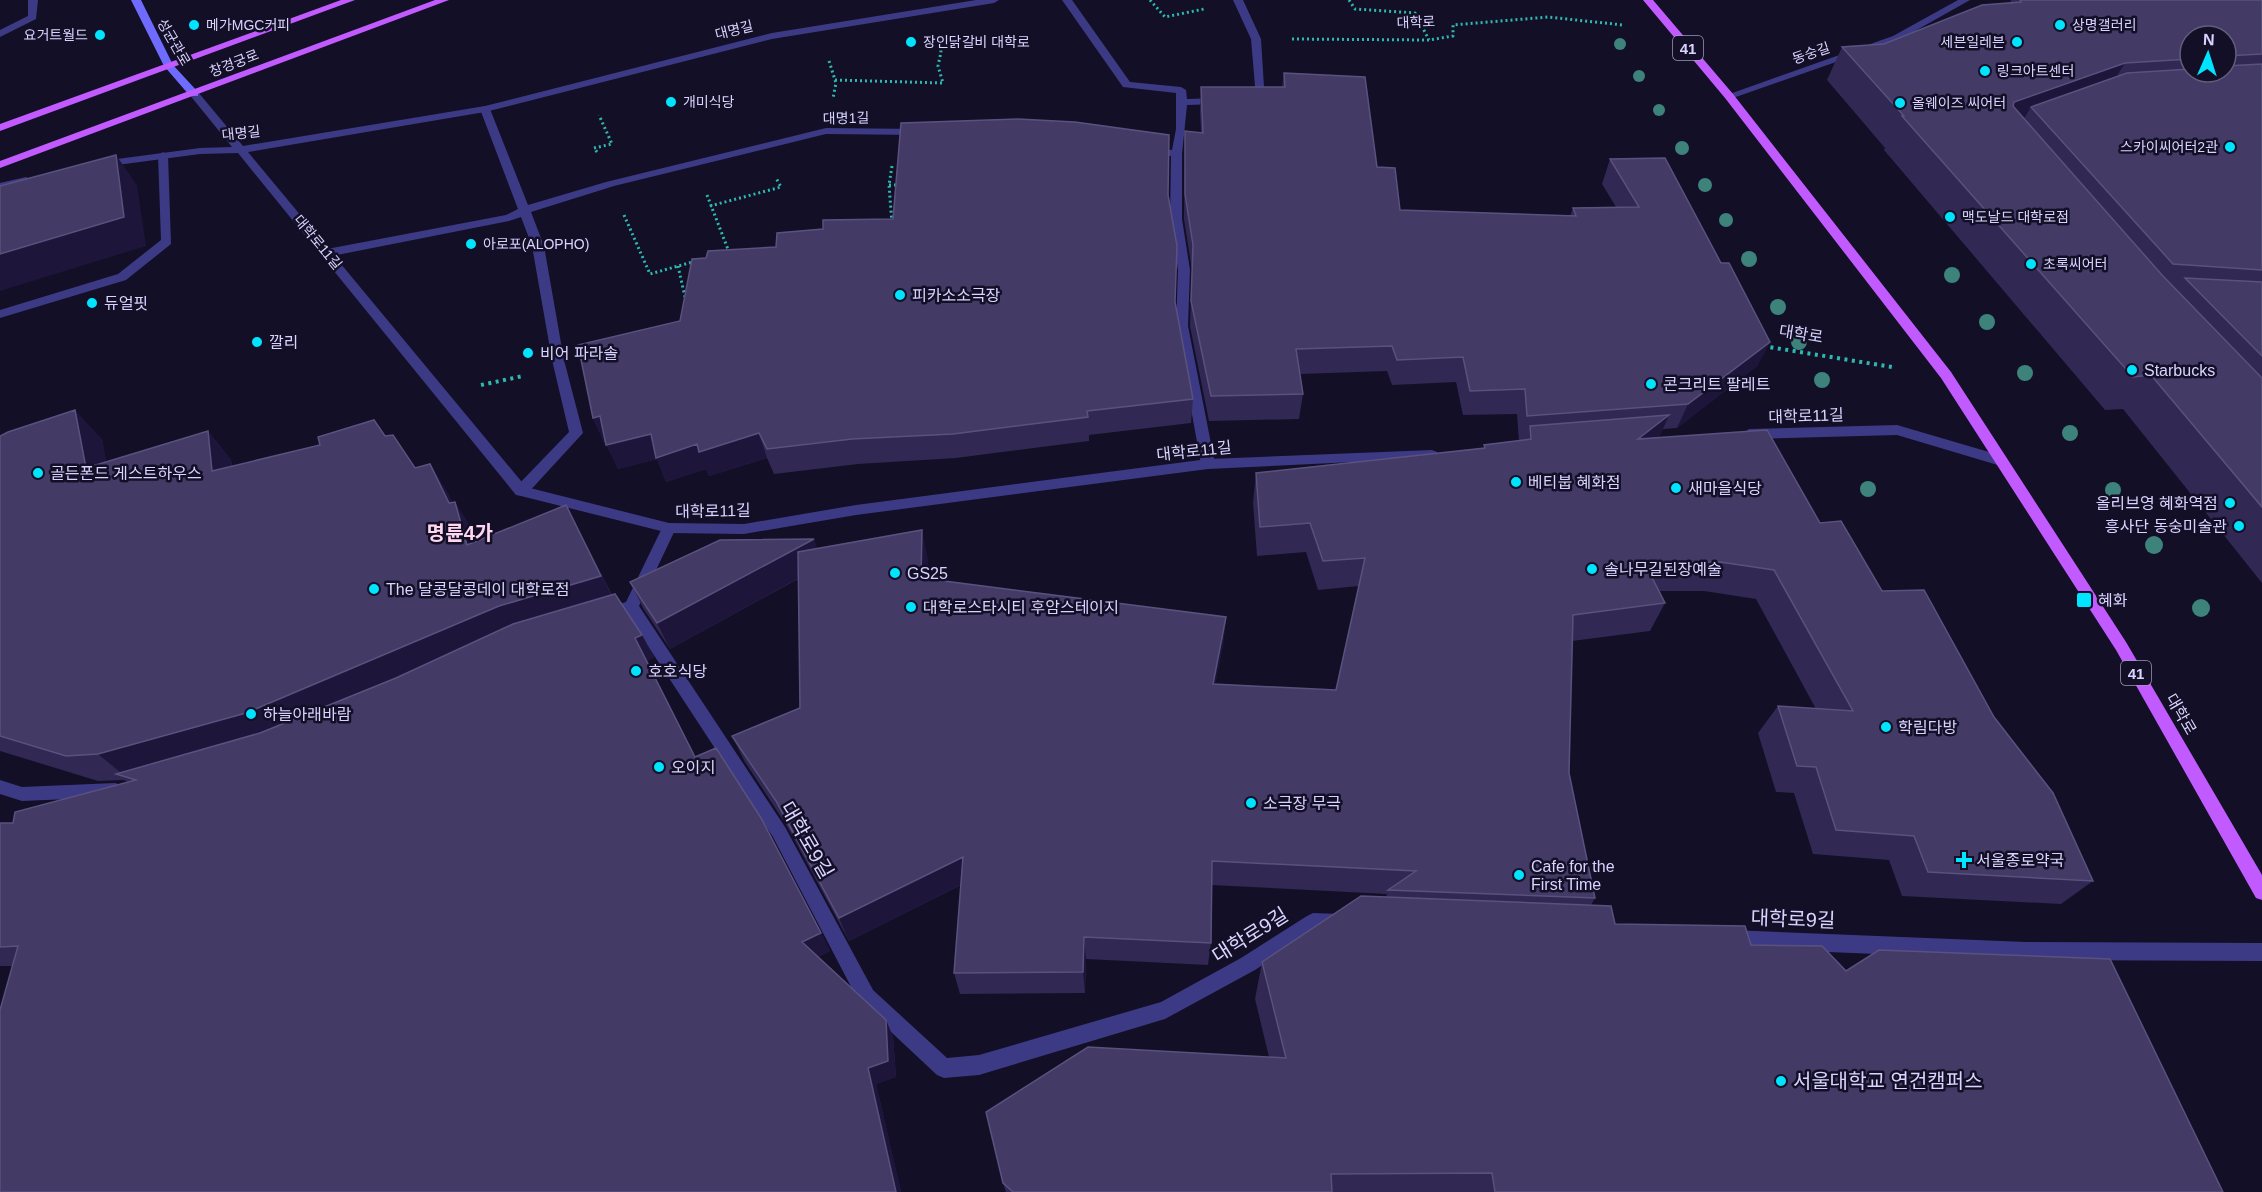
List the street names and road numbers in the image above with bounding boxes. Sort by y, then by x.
street label: 대학로 [1396,13,1436,31]
street label: 성균관로 [154,16,194,68]
street label: 대명길 [713,18,755,42]
road number: 41 [1673,36,1703,60]
street label: 동숭길 [1790,39,1832,67]
street label: 창경궁로 [207,46,261,80]
street label: 대명1길 [823,110,869,126]
street label: 대명길 [221,123,261,143]
street label: 대학로11길 [291,212,345,272]
street label: 대학로 [1778,322,1824,346]
street label: 대학로11길 [1768,406,1844,426]
street label: 대학로11길 [1156,439,1232,463]
street label: 대학로11길 [675,502,751,520]
road number: 41 [2121,661,2151,685]
street label: 대학로 [2163,691,2200,738]
street label: 대학로9길 [776,798,838,882]
street label: 대학로9길 [1208,903,1292,967]
street label: 대학로9길 [1750,907,1836,931]

